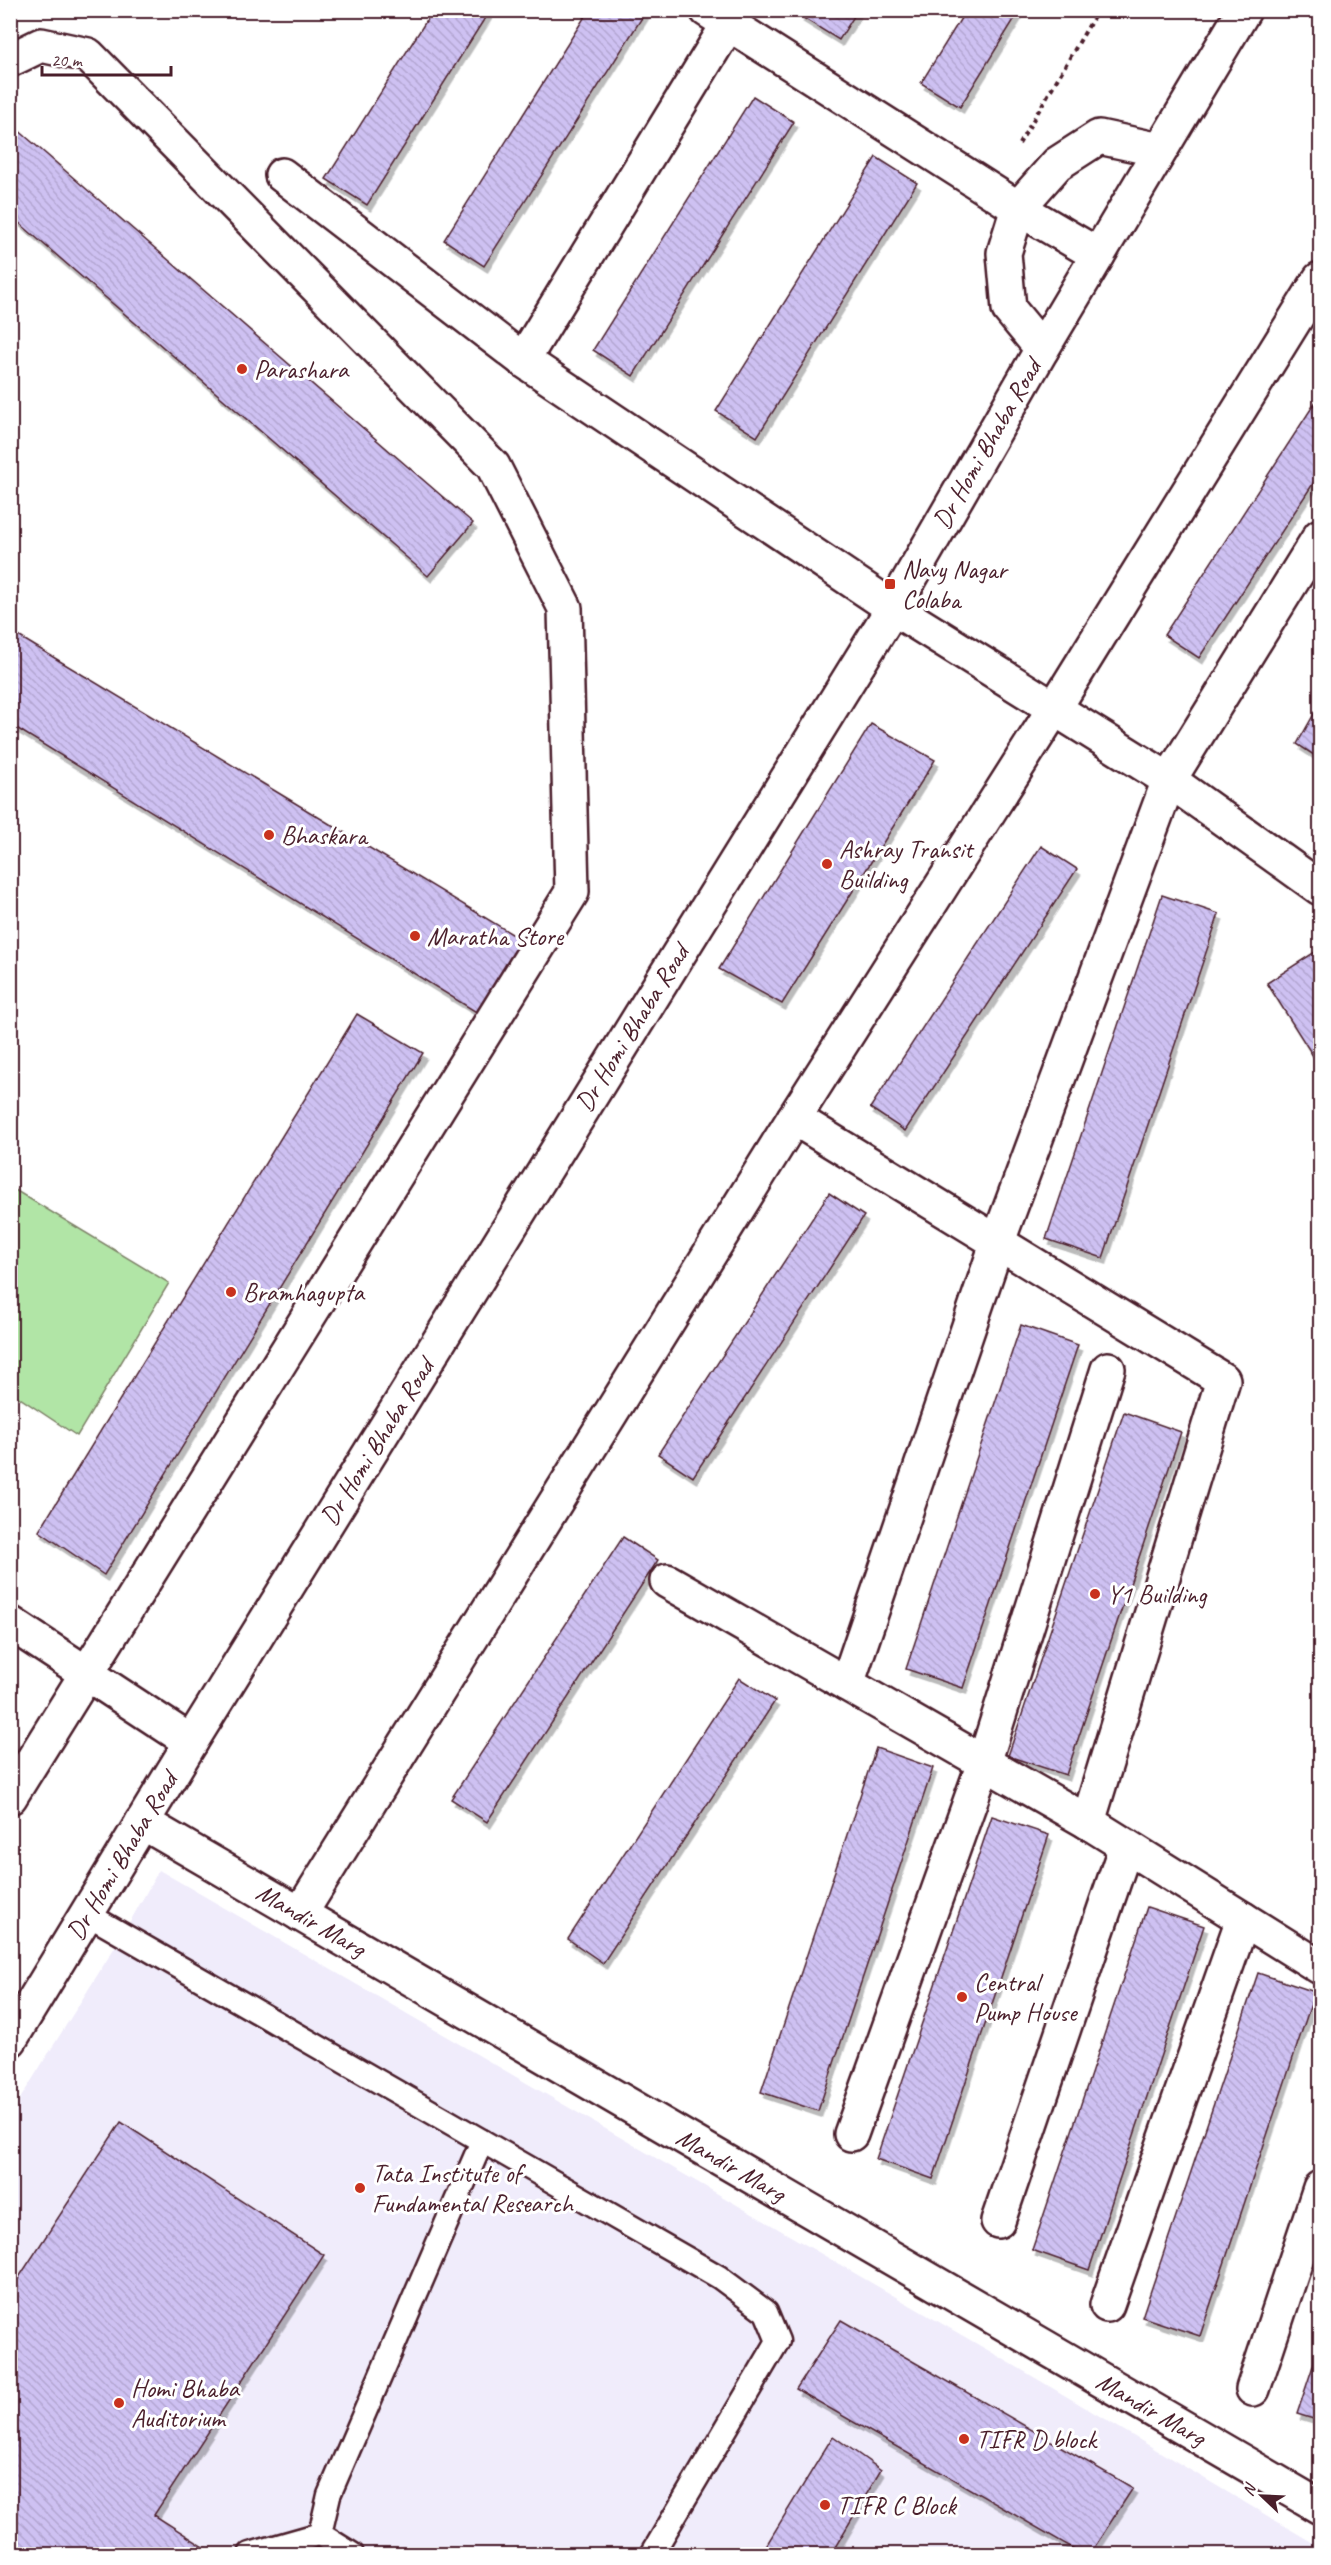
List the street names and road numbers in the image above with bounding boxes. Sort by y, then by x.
street label: Dr Homi Bhaba Road [925,350,1051,535]
street label: Dr Homi Bhaba Road [568,935,698,1117]
street label: Dr Homi Bhaba Road [313,1349,443,1531]
street label: Dr Homi Bhaba Road [59,1763,187,1946]
street label: Mandir Marg [251,1876,373,1965]
street label: Mandir Marg [671,2121,793,2210]
street label: Mandir Marg [1091,2365,1213,2454]

